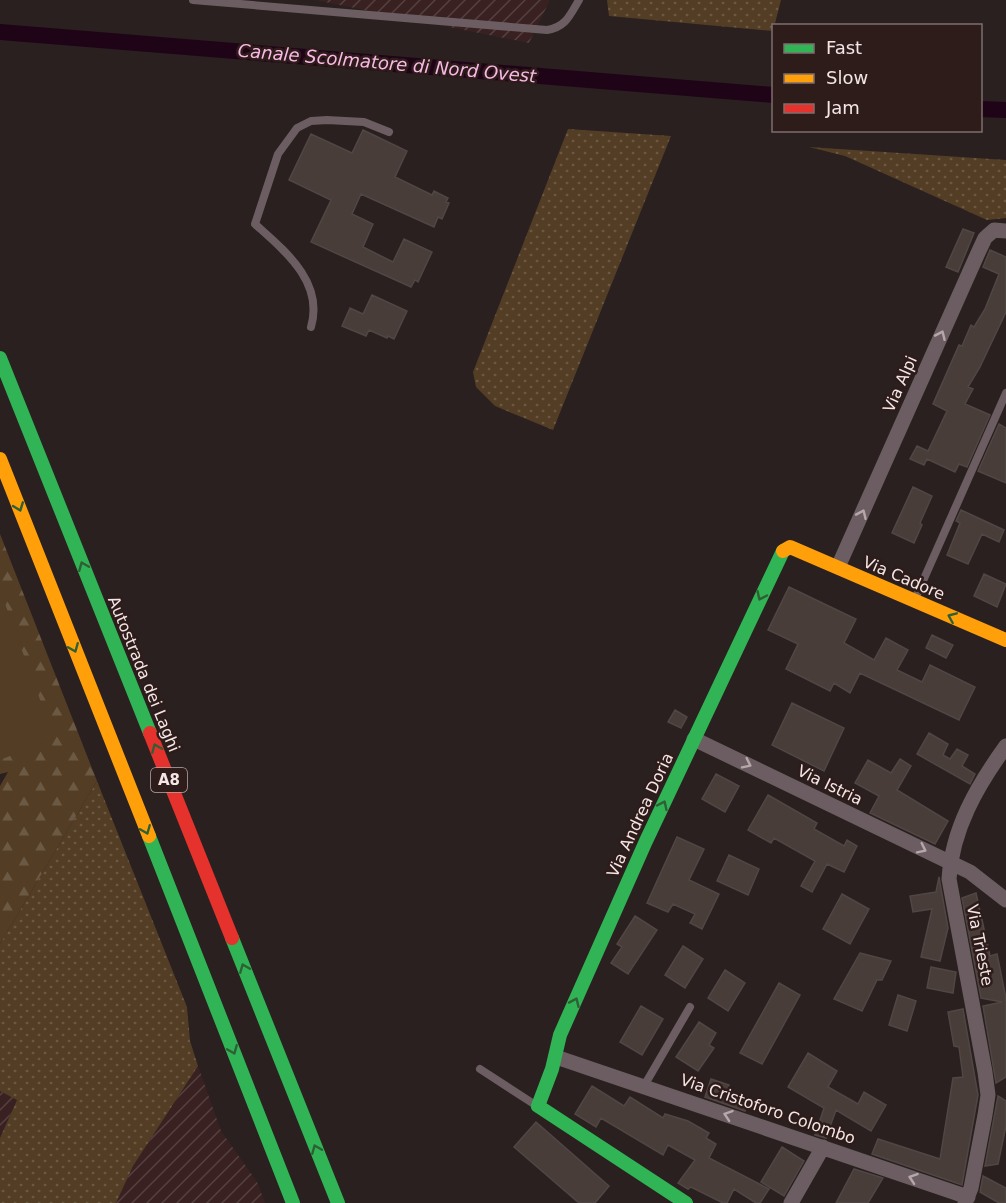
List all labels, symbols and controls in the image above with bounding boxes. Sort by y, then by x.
legend [772,24,982,132]
text: Fast [826,37,862,58]
water label: Canale Scolmatore di Nord Ovest [237,39,538,87]
text: Slow [826,67,868,88]
text: Jam [825,97,860,118]
one-way arrow [934,331,946,342]
street label: Via Alpi [879,353,921,415]
one-way arrow [12,501,24,512]
one-way arrow [854,509,866,520]
street label: Via Cadore [860,552,948,604]
one-way arrow [78,562,90,573]
one-way arrow [756,589,768,600]
street label: Autostrada dei Laghi [104,593,184,755]
one-way arrow [948,612,959,624]
one-way arrow [67,642,80,653]
one-way arrow [151,743,163,754]
street label: Via Andrea Doria [603,750,677,880]
one-way arrow [740,757,751,769]
street label: Via Istria [794,761,866,809]
road number: A8 [151,768,187,792]
one-way arrow [655,800,667,811]
one-way arrow [139,823,151,834]
one-way arrow [916,842,927,854]
street label: Via Trieste [963,903,997,987]
one-way arrow [239,963,251,974]
one-way arrow [567,997,579,1008]
one-way arrow [226,1044,238,1055]
street label: Via Cristoforo Colombo [678,1070,858,1148]
one-way arrow [723,1109,734,1122]
one-way arrow [311,1144,323,1155]
one-way arrow [908,1172,919,1185]

